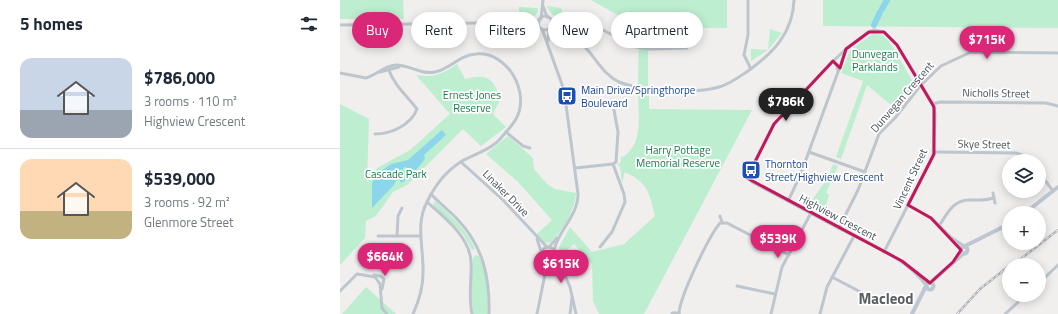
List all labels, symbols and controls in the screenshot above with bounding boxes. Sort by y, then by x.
text: 5 homes [20,11,83,37]
chip: Buy [352,12,403,48]
chip: Rent [411,12,467,48]
chip: Filters [475,12,540,48]
chip: New [548,12,603,48]
chip: Apartment [611,12,703,48]
icon: filters [298,13,320,35]
pin: $715K [959,26,1015,60]
text: $715K [969,29,1005,49]
park label: Dunvegan Parklands [852,46,898,75]
street label: Dunvegan Crescent [867,58,937,136]
text: $786,000 [144,65,215,91]
icon: home [52,74,100,122]
place label: Main Drive/Springthorpe Boulevard [581,82,696,111]
street label: Nicholls Street [962,84,1030,102]
bus stop icon: Main Drive/Springthorpe Boulevard [556,85,578,107]
park label: Ernest Jones Reserve [443,87,501,116]
pin: $786K [758,88,814,122]
text: 3 rooms · 110 m² [144,91,237,111]
text: $786K [768,91,804,111]
text: Highview Crescent [144,111,245,131]
street label: Skye Street [957,136,1011,152]
park label: Harry Pottage Memorial Reserve [636,142,720,171]
street label: Vincent Street [889,146,931,212]
map controls [1002,154,1046,302]
button: layers [1002,154,1046,198]
place label: Thornton Street/Highview Crescent [765,156,884,185]
bus stop icon: Thornton Street/Highview Crescent [740,159,762,181]
text: $539,000 [144,166,215,192]
park label: Cascade Park [365,166,428,182]
street label: Linaker Drive [479,166,533,220]
icon: home [52,175,100,223]
street label: Highview Crescent [796,190,880,244]
text: 3 rooms · 92 m² [144,192,230,212]
button: + [1002,206,1046,250]
text: Glenmore Street [144,212,234,232]
pin: $539K [750,225,806,259]
text: $539K [760,228,796,248]
pin: $664K [357,243,413,277]
text: $664K [367,246,403,266]
pin: $615K [533,250,589,284]
text: $615K [543,253,579,273]
button: − [1002,258,1046,302]
district label: Macleod [858,287,914,310]

